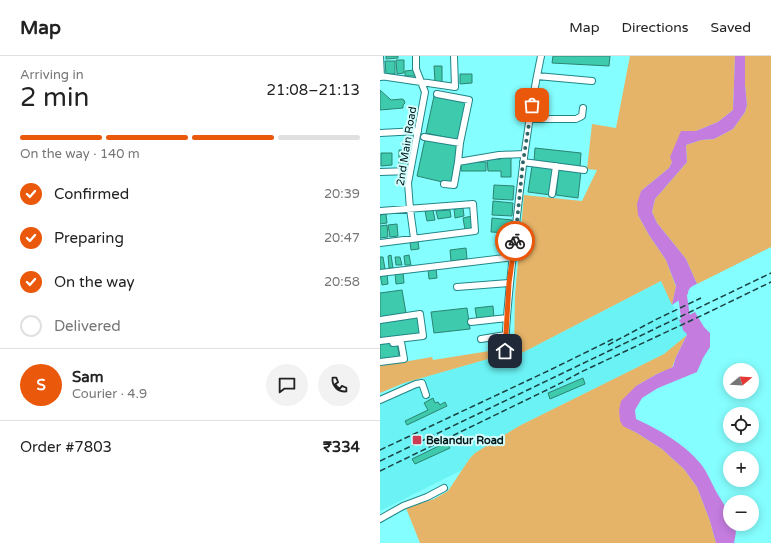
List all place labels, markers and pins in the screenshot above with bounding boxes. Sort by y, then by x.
pin [515,88,549,122]
pin [488,334,522,368]
marker: Belandur Road [411,434,423,446]
place label: Belandur Road [426,434,504,447]

